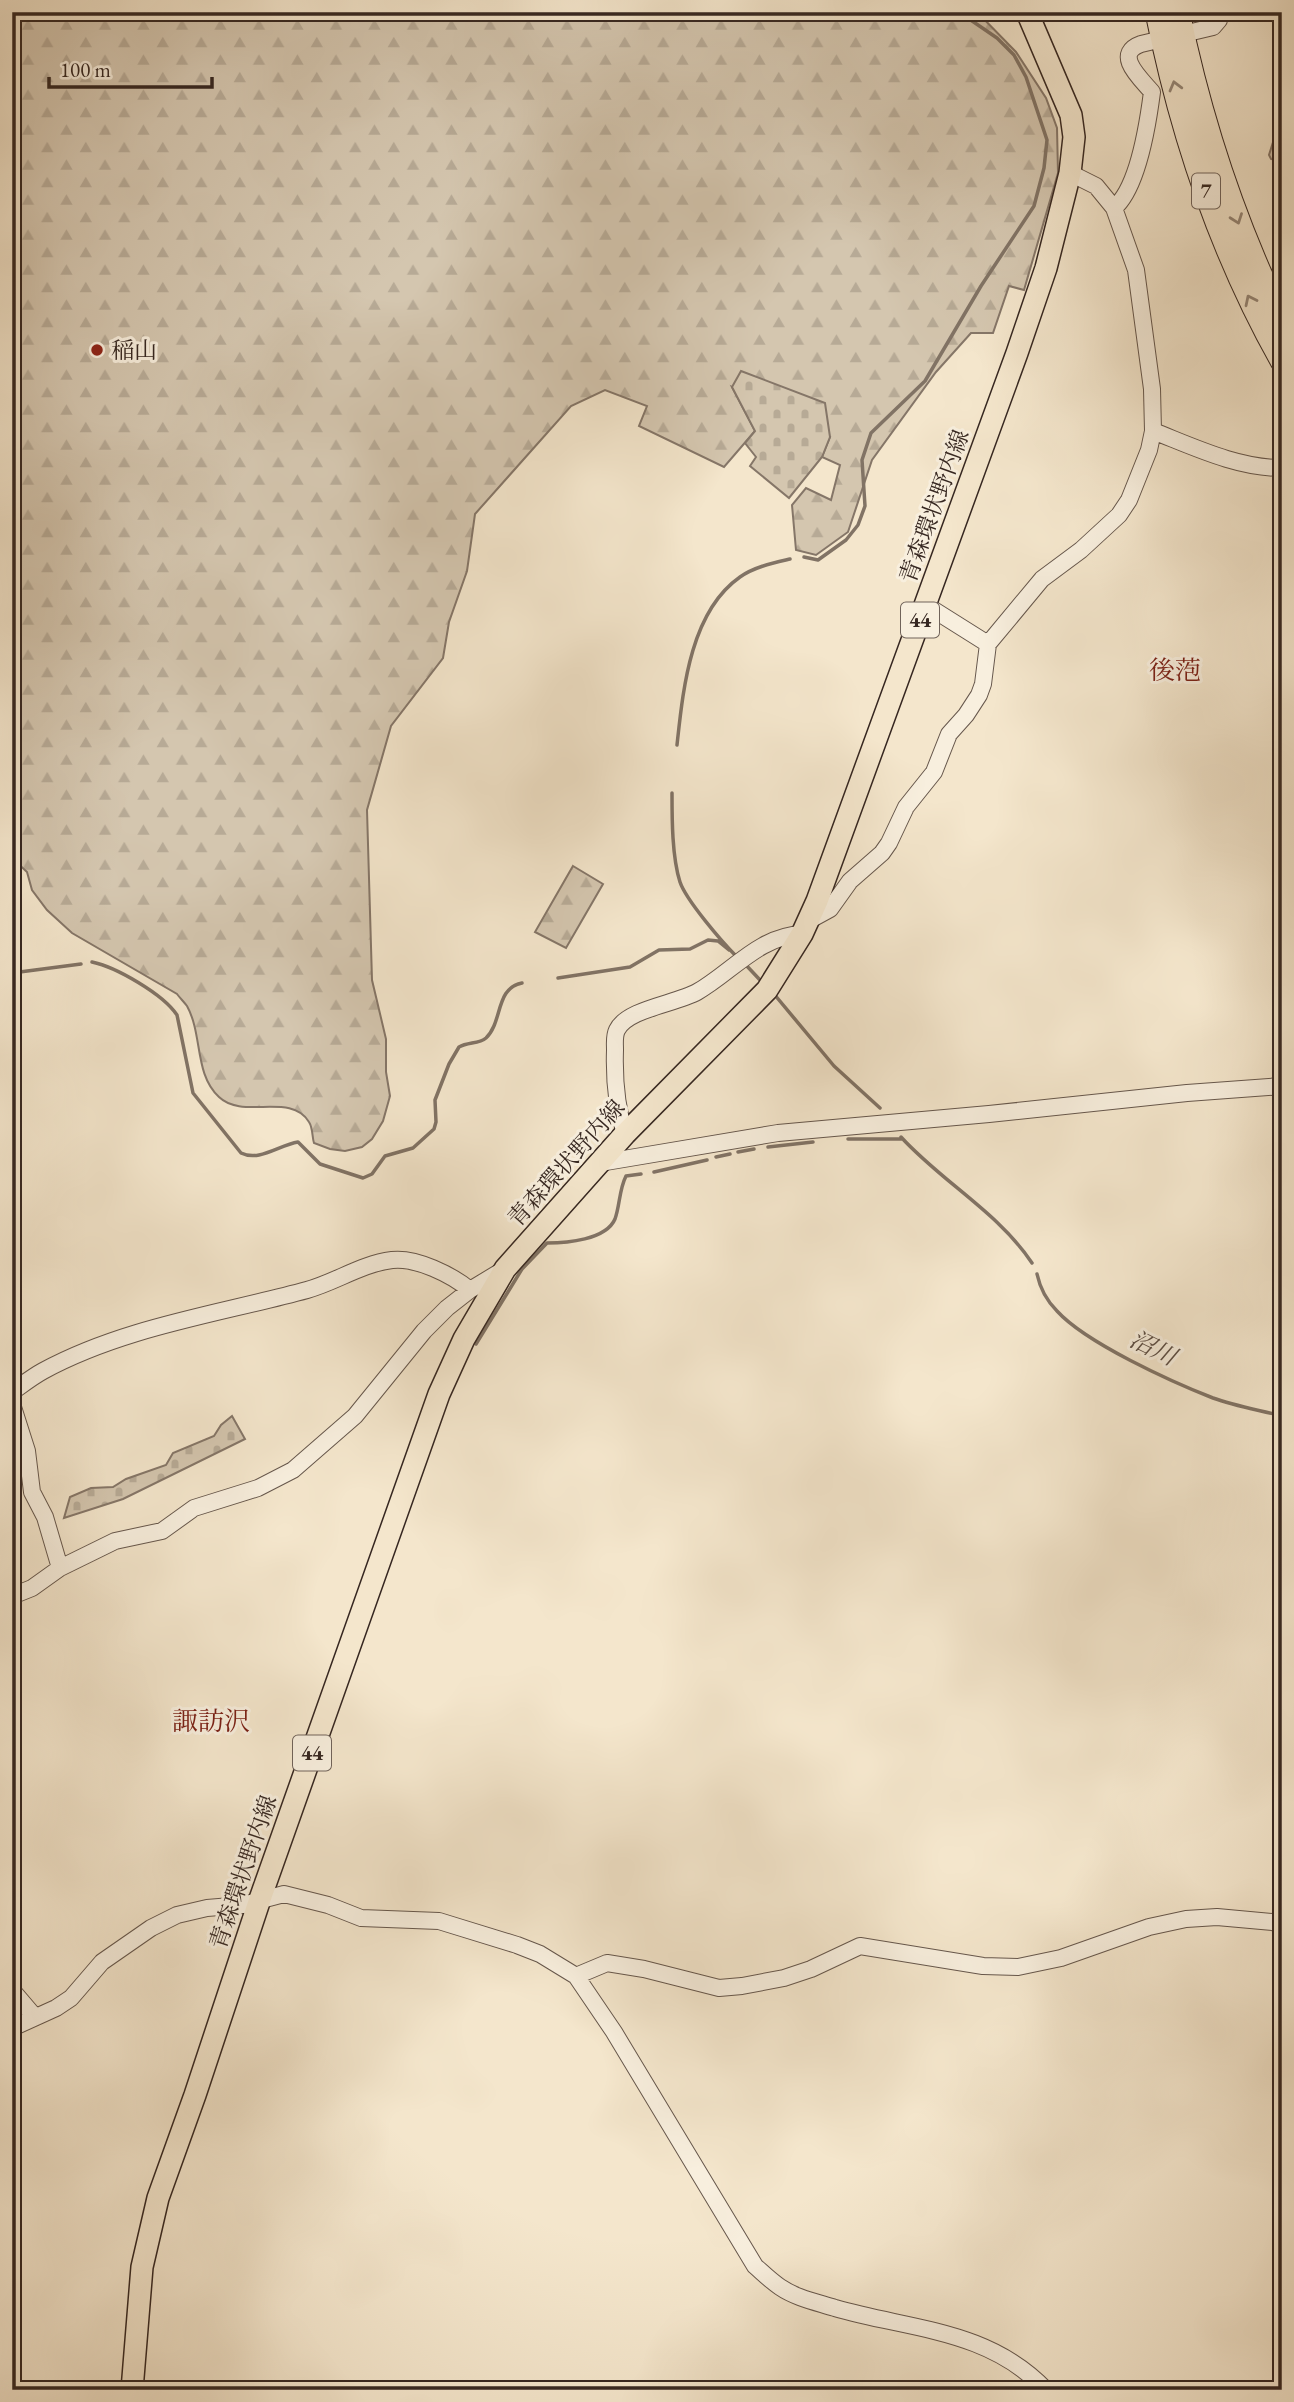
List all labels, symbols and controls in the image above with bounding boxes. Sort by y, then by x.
scale bar [49,46,212,90]
text: 100 m [60,56,111,83]
one-way arrow [1169,80,1183,92]
road number: 7 [1192,174,1220,208]
one-way arrow [1229,212,1243,224]
one-way arrow [1245,295,1259,307]
place label: 稲山 [111,335,157,365]
marker: 稲山 [89,342,105,358]
street label: 青森環状野内線 [892,425,976,587]
road number: 44 [901,602,939,638]
district label: 後萢 [1149,653,1201,687]
street label: 青森環状野内線 [501,1093,631,1233]
water label: 沼川 [1125,1323,1184,1373]
district label: 諏訪沢 [172,1704,250,1738]
road number: 44 [293,1736,331,1770]
street label: 青森環状野内線 [203,1791,283,1953]

